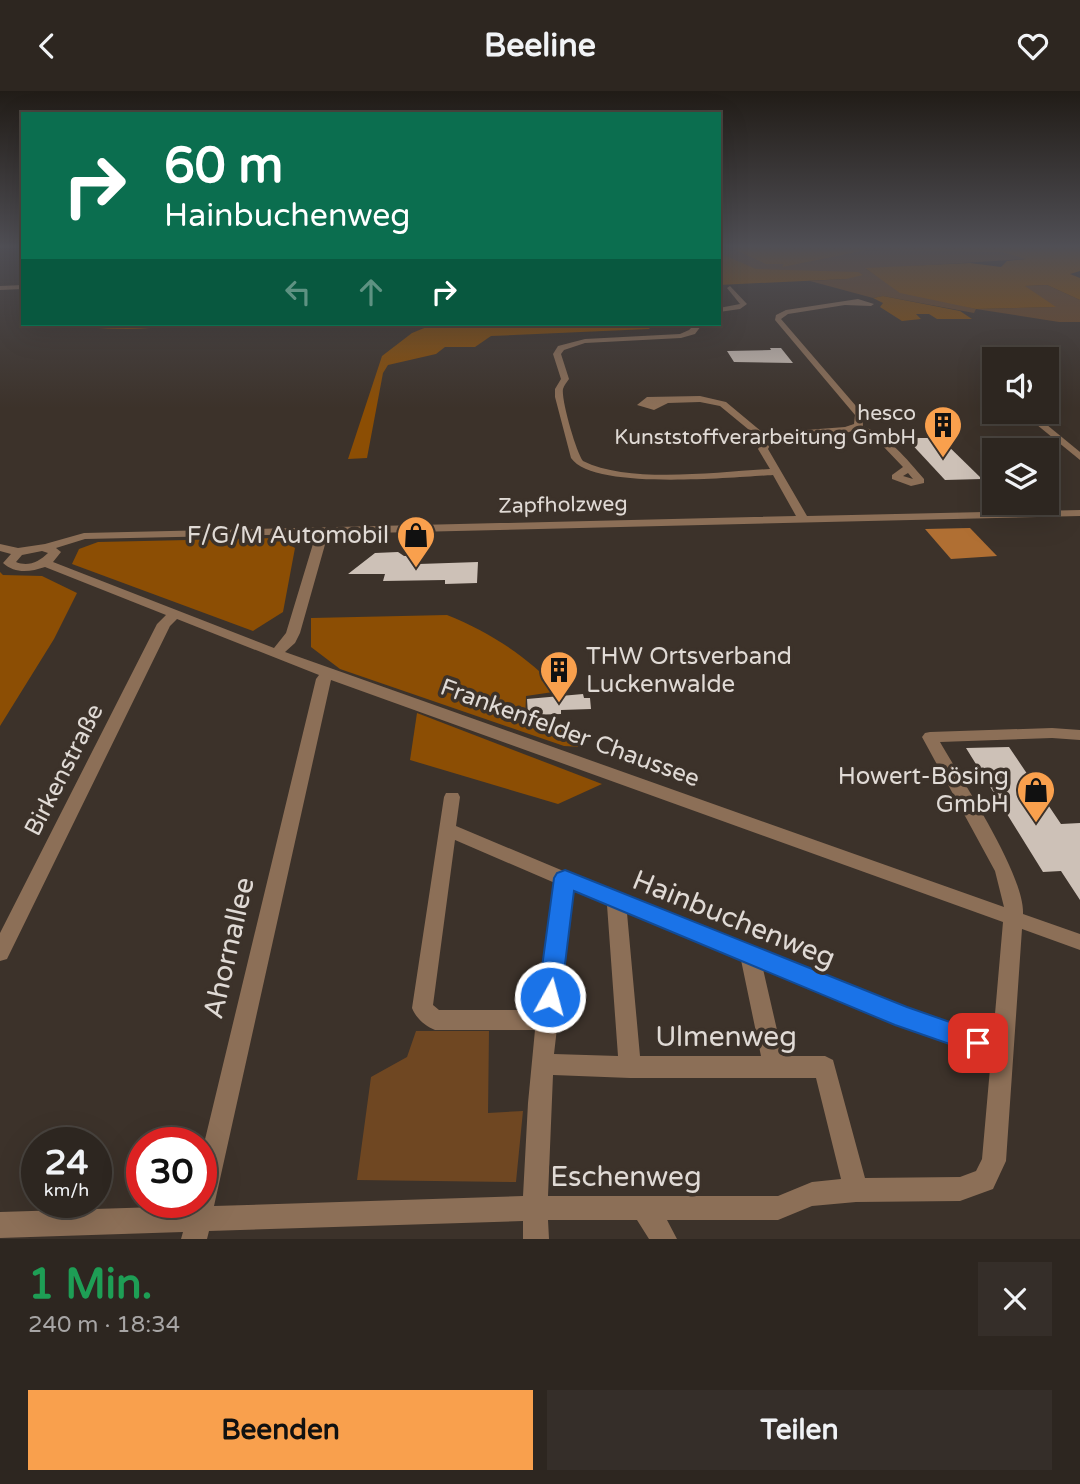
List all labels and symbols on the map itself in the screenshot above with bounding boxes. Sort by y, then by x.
place label: hesco Kunststoffverarbeitung GmbH [614,401,916,450]
building icon: hesco Kunststoffverarbeitung GmbH [922,404,964,459]
street label: Zapfholzweg [498,491,628,519]
shop icon: F/G/M Automobil [395,514,437,569]
place label: F/G/M Automobil [187,521,389,550]
place label: THW Ortsverband Luckenwalde [586,642,792,699]
building icon: THW Ortsverband Luckenwalde [538,649,580,704]
street label: Frankenfelder Chaussee [436,673,704,793]
street label: Birkenstraße [18,699,110,841]
place label: Howert-Bösing GmbH [838,762,1009,819]
shop icon: Howert-Bösing GmbH [1015,769,1057,824]
street label: Hainbuchenweg [628,863,840,975]
street label: Ahornallee [196,874,262,1022]
position arrow [513,960,587,1034]
pin [948,1013,1008,1073]
street label: Ulmenweg [655,1020,797,1054]
speed limit sign: 30 [126,1127,217,1218]
street label: Eschenweg [550,1160,702,1194]

